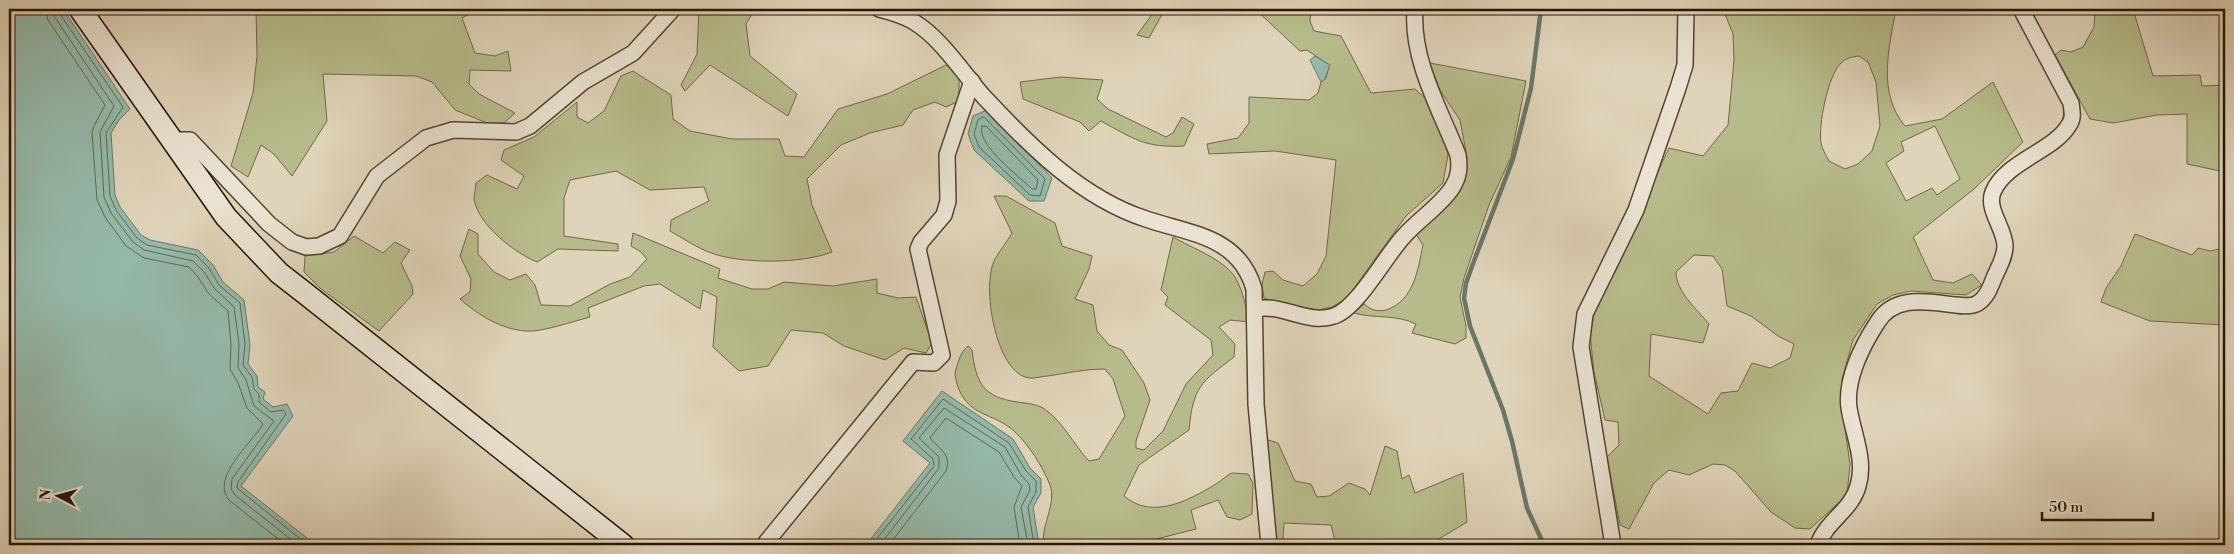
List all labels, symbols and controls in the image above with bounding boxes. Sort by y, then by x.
north arrow [32,472,82,522]
text: N [37,488,56,501]
scale bar [2042,489,2153,521]
text: 50 m [2049,498,2083,517]

